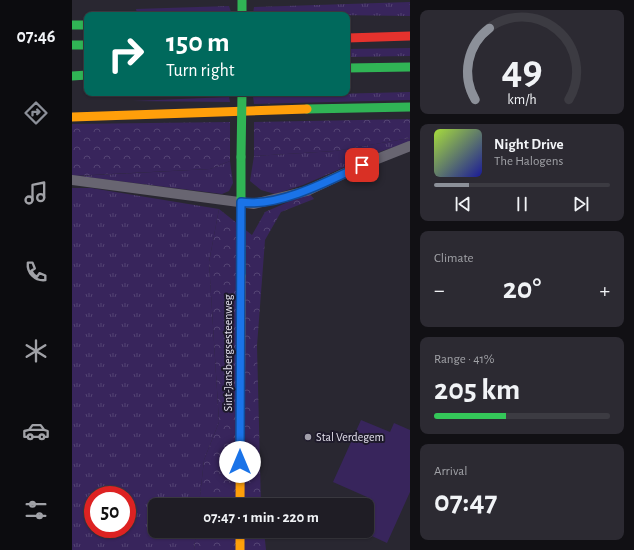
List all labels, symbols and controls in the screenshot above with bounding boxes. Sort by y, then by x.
text: 07:46 [16,28,56,46]
icon: right [100,28,152,80]
text: 150 m [166,29,230,57]
text: 49 [501,50,543,91]
text: Turn right [166,62,235,80]
text: km/h [507,93,537,107]
icon: directions [22,99,50,127]
text: Night Drive [494,137,564,152]
pin [345,148,379,182]
icon: arrive [351,154,373,176]
text: The Halogens [494,155,563,168]
icon: music [22,179,50,207]
icon: previous [452,193,474,215]
icon: pause [511,193,533,215]
icon: next [570,193,592,215]
text: Climate [434,252,473,265]
icon: phone [22,258,50,286]
text: 20° [503,274,541,304]
text: − [434,279,445,301]
text: + [599,279,610,301]
street label: Sint-Jansbergsesteenweg [222,294,234,411]
icon: climate [22,337,50,365]
text: Range · 41% [434,353,495,366]
text: 205 km [434,375,520,405]
icon: car [22,417,50,445]
place label: Stal Verdegem [316,431,384,443]
marker: Stal Verdegem [303,432,313,442]
position arrow [219,441,261,483]
text: Arrival [434,465,467,478]
speed limit sign: 50 [84,486,136,538]
text: 07:47 [434,487,498,517]
icon: filters [22,496,50,524]
text: 07:47 · 1 min · 220 m [203,510,319,525]

